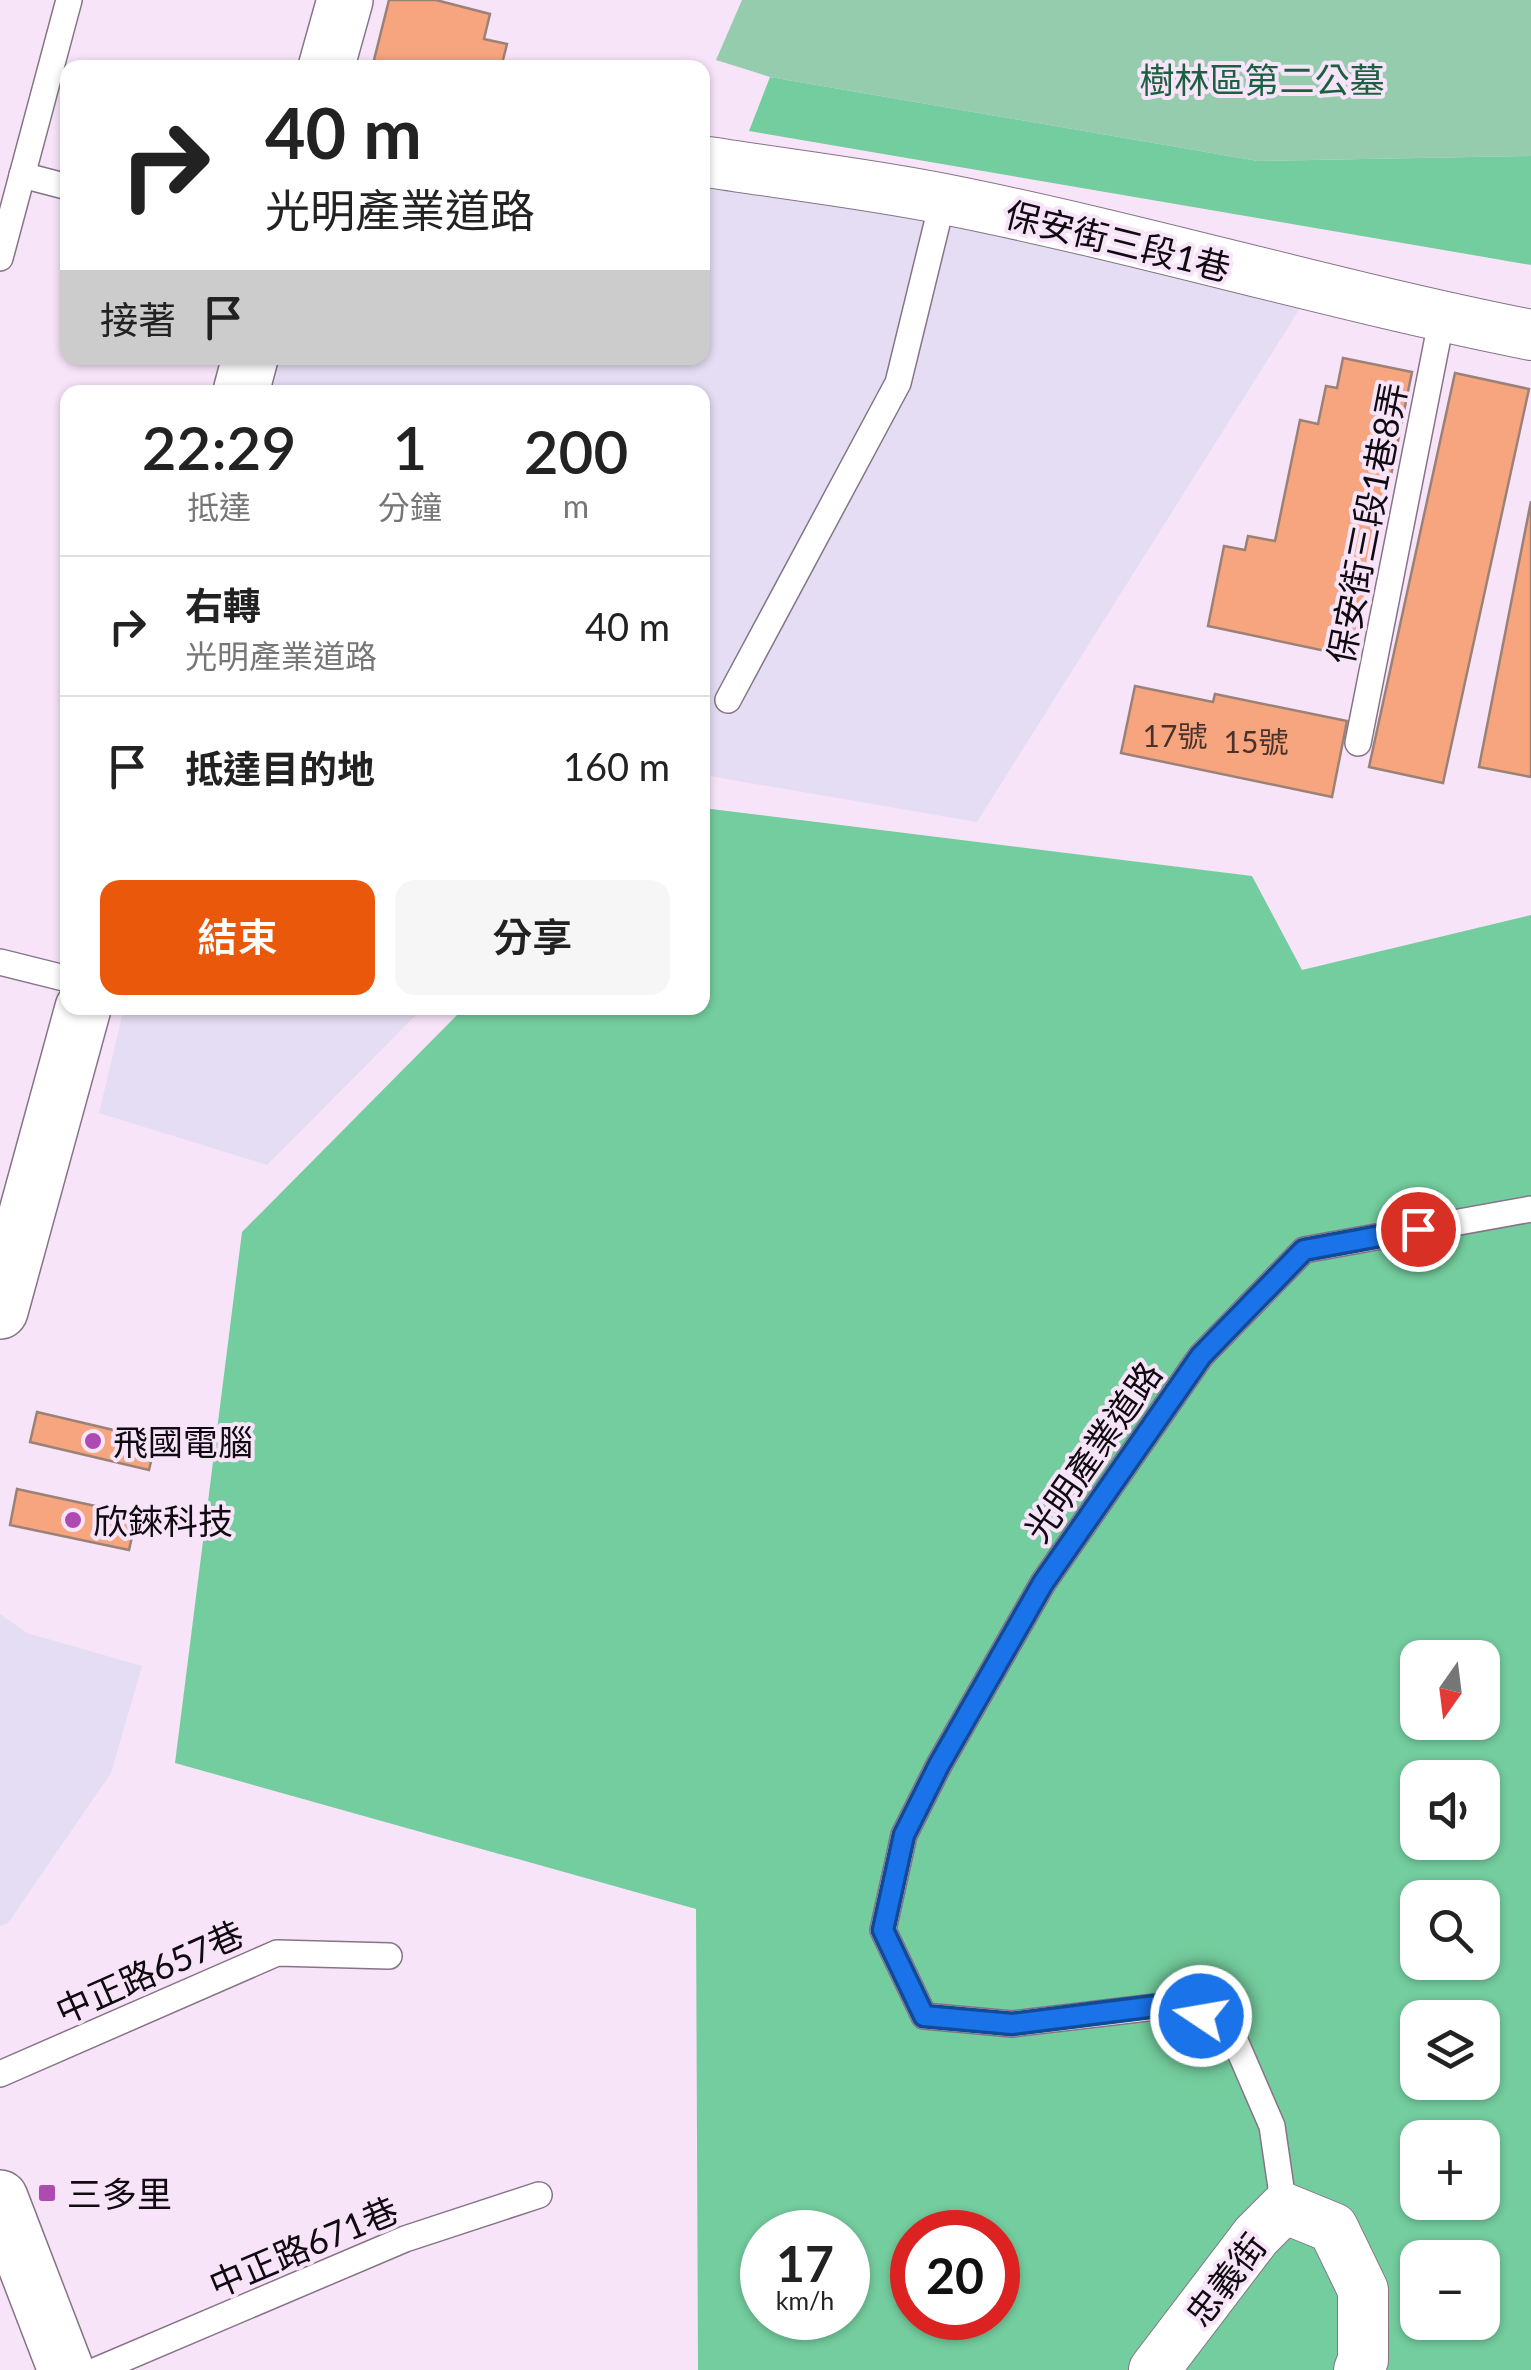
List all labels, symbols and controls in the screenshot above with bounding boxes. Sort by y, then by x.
park label: 樹林區第二公墓 [1139,58,1385,100]
text: 40 m [265,90,422,174]
icon: right [100,100,230,230]
text: 光明產業道路 [265,183,535,237]
street label: 保安街三段1巷 [1001,192,1235,288]
icon: arrive [196,290,251,345]
text: 接著 [100,296,176,342]
street label: 保安街三段1巷8弄 [1318,379,1414,667]
text: 22:29 [142,411,296,483]
text: 1 [393,411,427,483]
text: 200 [524,415,628,487]
text: m [563,486,589,525]
text: 抵達 [187,487,251,526]
text: 分鐘 [378,487,442,526]
text: 右轉 [185,582,261,628]
icon: right [100,599,155,654]
text: 40 m [585,603,670,649]
text: 光明產業道路 [185,636,377,675]
house number: 17號 [1143,717,1207,753]
house number: 15號 [1224,723,1288,759]
icon: arrive [100,739,155,794]
text: 160 m [563,743,670,789]
text: 抵達目的地 [185,745,375,791]
button: 結束 [100,880,375,995]
button: 分享 [395,880,670,995]
pin [1376,1187,1461,1272]
icon: arrive [1391,1202,1446,1257]
street label: 光明產業道路 [1015,1353,1169,1549]
place label: 飛國電腦 [113,1420,253,1462]
marker: 飛國電腦 [82,1430,104,1452]
place label: 欣錸科技 [93,1499,233,1541]
marker: 欣錸科技 [62,1509,84,1531]
north arrow [1400,1640,1500,1740]
map controls [1400,1640,1500,2340]
button: sound [1400,1760,1500,1860]
button: search [1400,1880,1500,1980]
street label: 中正路657巷 [49,1911,249,2031]
position arrow [1149,1964,1253,2068]
button: layers [1400,2000,1500,2100]
button: + [1400,2120,1500,2220]
place label: 三多里 [67,2172,172,2214]
marker: 三多里 [36,2182,58,2204]
street label: 中正路671巷 [202,2187,404,2305]
speed limit sign: 20 [890,2210,1020,2340]
street label: 忠義街 [1176,2225,1274,2333]
text: 17 [776,2233,834,2293]
button: − [1400,2240,1500,2340]
text: km/h [776,2285,834,2315]

